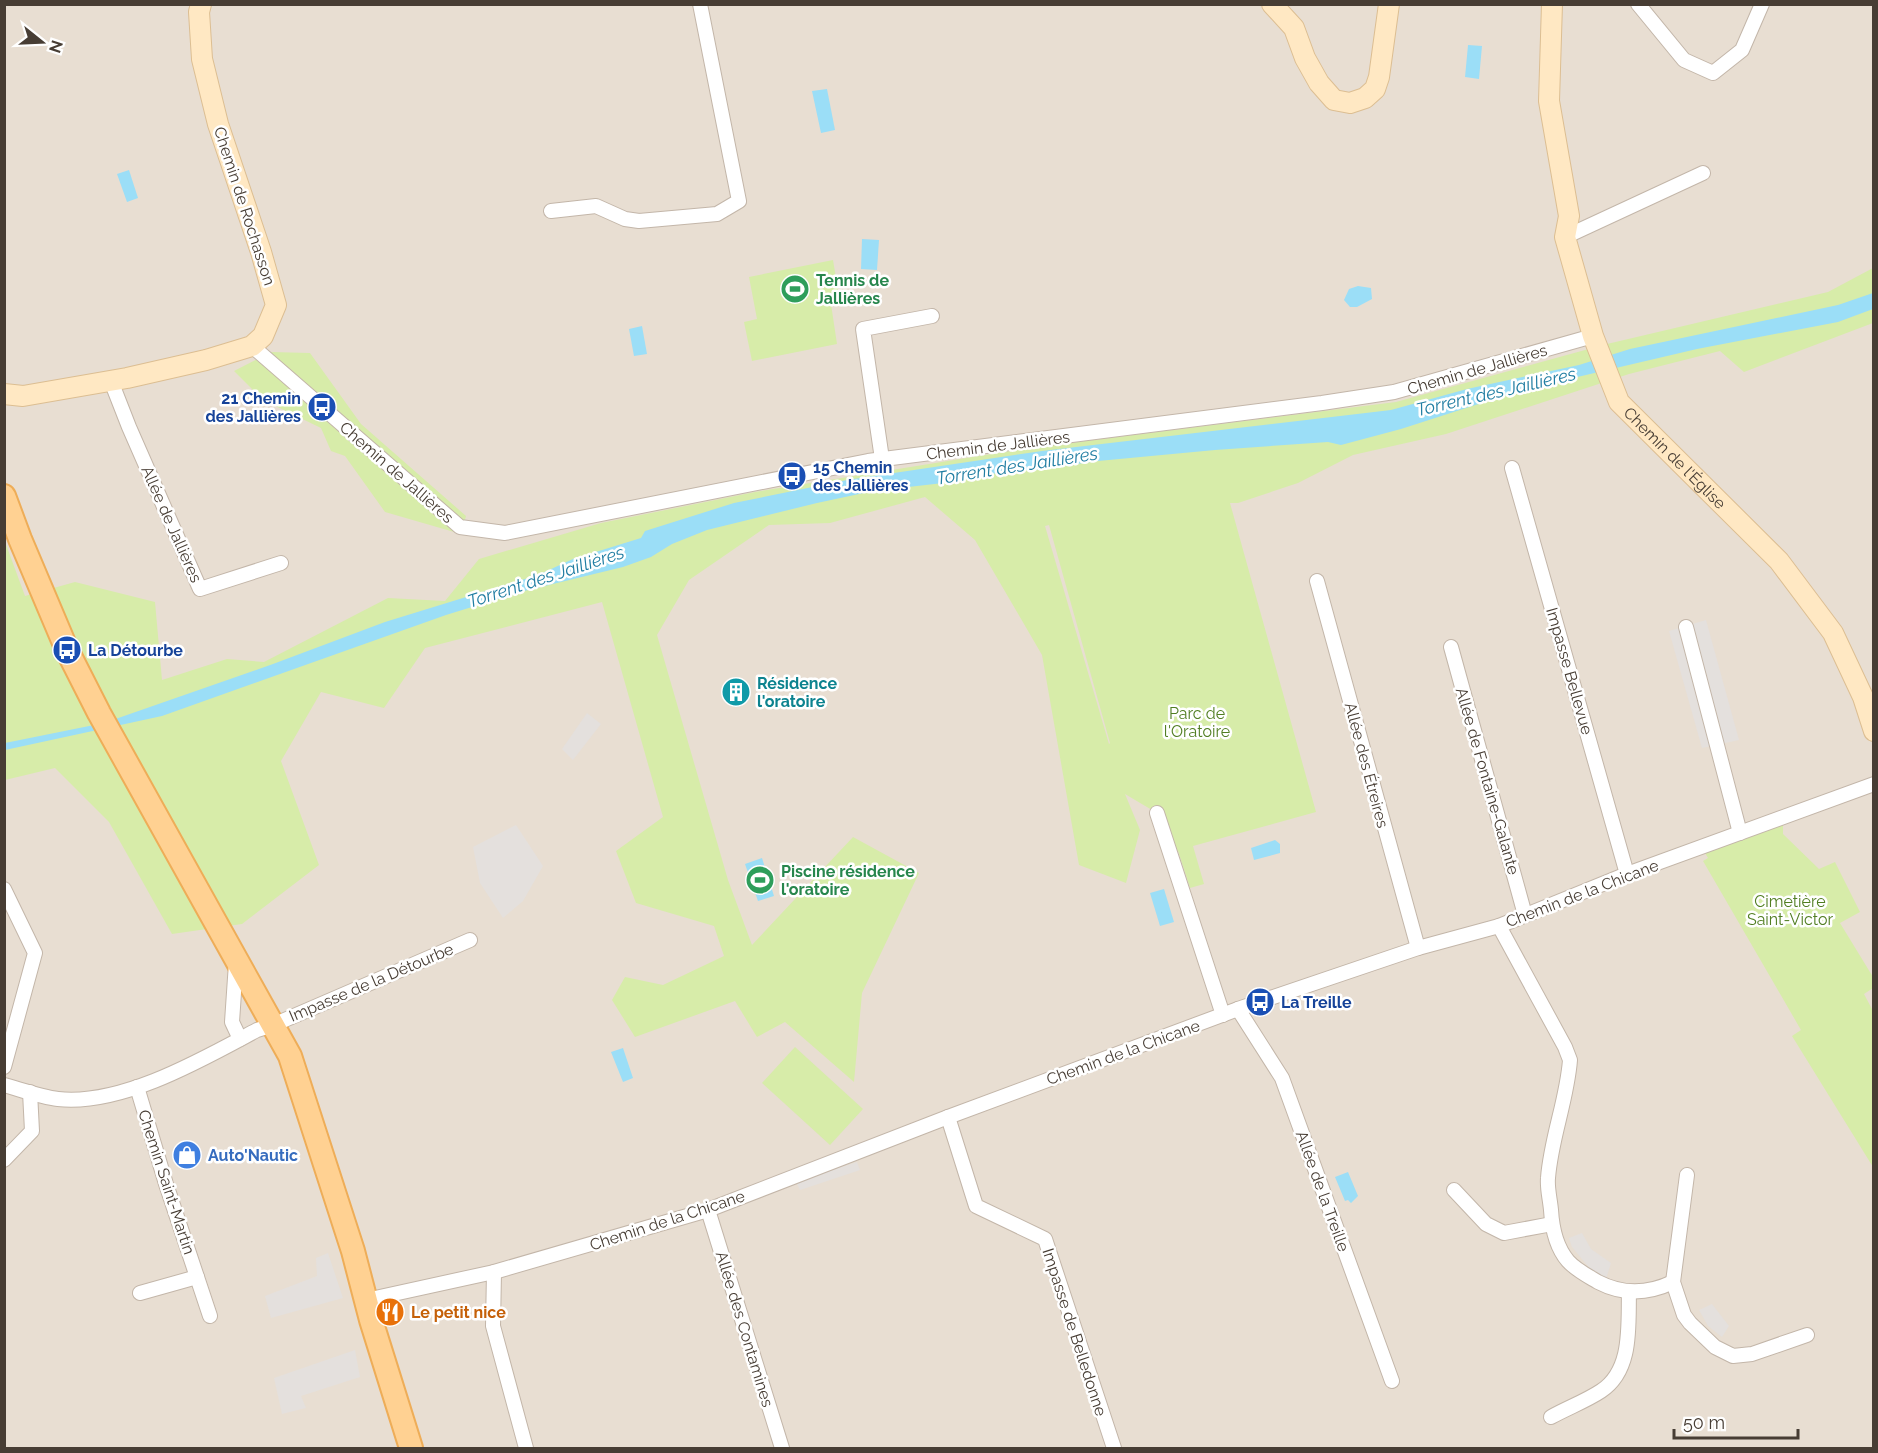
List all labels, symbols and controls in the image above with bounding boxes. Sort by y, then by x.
north arrow [12,12,72,72]
text: N [45,38,67,55]
street label: Chemin de Rochasson [210,124,279,288]
place label: Tennis de Jallières [816,271,889,308]
sports icon: Tennis de Jallières [779,273,811,305]
street label: Chemin de Jallières [1405,340,1550,399]
water label: Torrent des Jaillières [1414,363,1578,420]
place label: 21 Chemin des Jallières [206,389,301,426]
bus stop icon: 21 Chemin des Jallières [306,391,338,423]
street label: Chemin de l'Église [1620,403,1730,513]
street label: Chemin de Jallières [336,418,458,527]
street label: Chemin de Jallières [925,427,1071,464]
water label: Torrent des Jaillières [935,442,1100,489]
place label: 15 Chemin des Jallières [813,458,909,495]
bus stop icon: 15 Chemin des Jallières [776,460,808,492]
street label: Allée de Jallières [137,463,206,586]
water label: Torrent des Jaillières [465,541,627,612]
street label: Impasse Bellevue [1542,605,1597,737]
bus stop icon: La Détourbe [51,634,83,666]
place label: La Détourbe [88,641,183,660]
place label: Résidence l'oratoire [757,674,837,711]
building icon: Résidence l'oratoire [720,676,752,708]
street label: Allée de Fontaine-Galante [1452,685,1523,877]
street label: Allée des Étreires [1341,700,1393,830]
park label: Parc de l'Oratoire [1164,704,1230,741]
street label: Chemin de la Chicane [1503,856,1661,931]
place label: Piscine résidence l'oratoire [781,862,915,899]
sports icon: Piscine résidence l'oratoire [744,864,776,896]
park label: Cimetière Saint-Victor [1747,892,1833,929]
street label: Impasse de la Détourbe [286,939,456,1026]
bus stop icon: La Treille [1244,986,1276,1018]
place label: La Treille [1281,993,1352,1012]
street label: Chemin de la Chicane [1044,1016,1202,1089]
street label: Chemin Saint-Martin [134,1107,199,1257]
street label: Allée de la Treille [1292,1128,1353,1254]
shop icon: Auto'Nautic [171,1139,203,1171]
place label: Auto'Nautic [208,1146,298,1165]
street label: Chemin de la Chicane [587,1186,747,1255]
street label: Impasse de Belledonne [1038,1246,1111,1418]
street label: Allée des Contamines [712,1249,777,1410]
restaurant icon: Le petit nice [374,1296,406,1328]
place label: Le petit nice [411,1303,506,1322]
scale bar [1674,1402,1798,1440]
text: 50 m [1683,1412,1725,1433]

